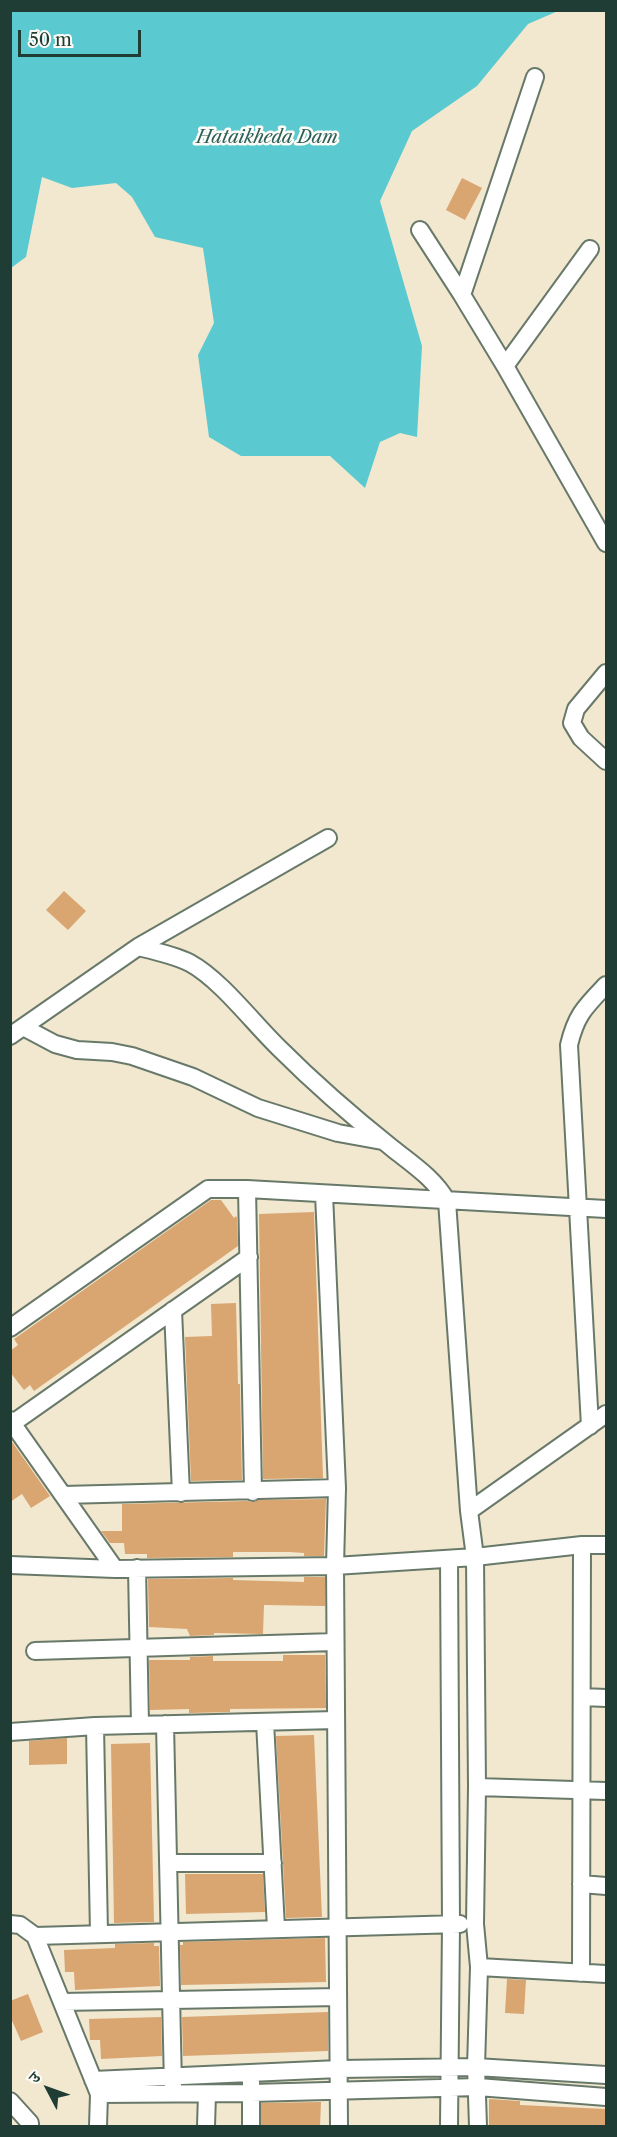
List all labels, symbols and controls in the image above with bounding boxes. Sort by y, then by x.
scale bar [21,18,144,56]
text: 50 m [29,29,72,51]
water label: Hataikheda Dam [196,127,338,149]
north arrow [18,2059,78,2119]
text: उ [24,2068,45,2087]

